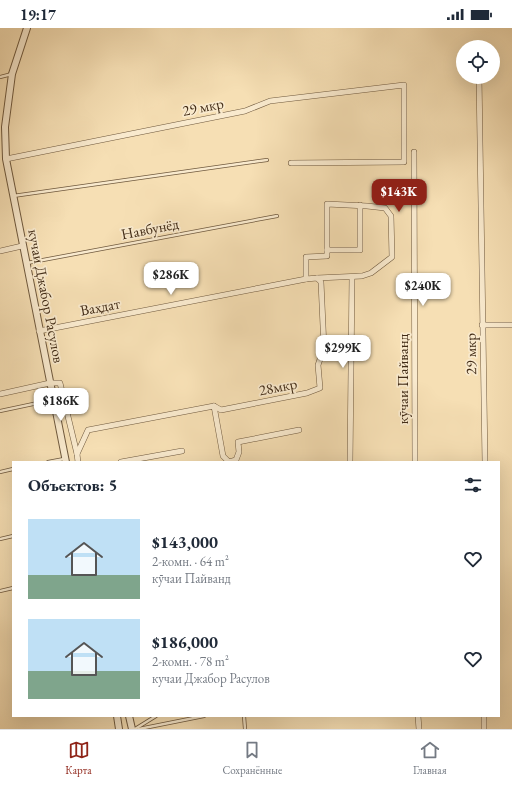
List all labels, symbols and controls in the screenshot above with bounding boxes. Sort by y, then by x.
text: 19:17 [20,5,56,24]
map controls [456,40,500,84]
button: locate [456,40,500,84]
street label: 29 мкр [181,93,225,120]
pin: $143K [371,179,427,213]
text: $143K [381,183,417,200]
street label: Навбунёд [119,214,180,243]
street label: кучаи Джабор Расулов [24,227,69,364]
pin: $286K [143,262,199,296]
text: $286K [153,266,189,283]
pin: $240K [395,273,451,307]
text: $240K [405,277,441,294]
street label: Ваҳдат [78,293,121,320]
street label: кӯчаи Пайванд [393,333,412,424]
street label: 29 мкр [461,333,480,375]
pin: $299K [315,335,371,369]
text: $299K [325,339,361,356]
street label: 28мкр [257,373,299,400]
pin: $186K [33,388,89,422]
text: $186K [43,392,79,409]
text: Объектов: 5 [28,474,118,496]
icon: filters [462,474,484,496]
text: $143,000 [152,531,218,553]
icon: home [60,535,108,583]
icon: heart [462,548,484,570]
text: 2-комн. · 64 m² [152,553,229,570]
text: кӯчаи Пайванд [152,570,231,587]
text: $186,000 [152,631,218,653]
icon: home [60,635,108,683]
icon: heart [462,648,484,670]
text: 2-комн. · 78 m² [152,653,229,670]
text: кучаи Джабор Расулов [152,670,270,687]
tab: Карта [65,739,92,777]
tab: Сохранённые [222,739,282,777]
tab: Главная [413,739,447,777]

